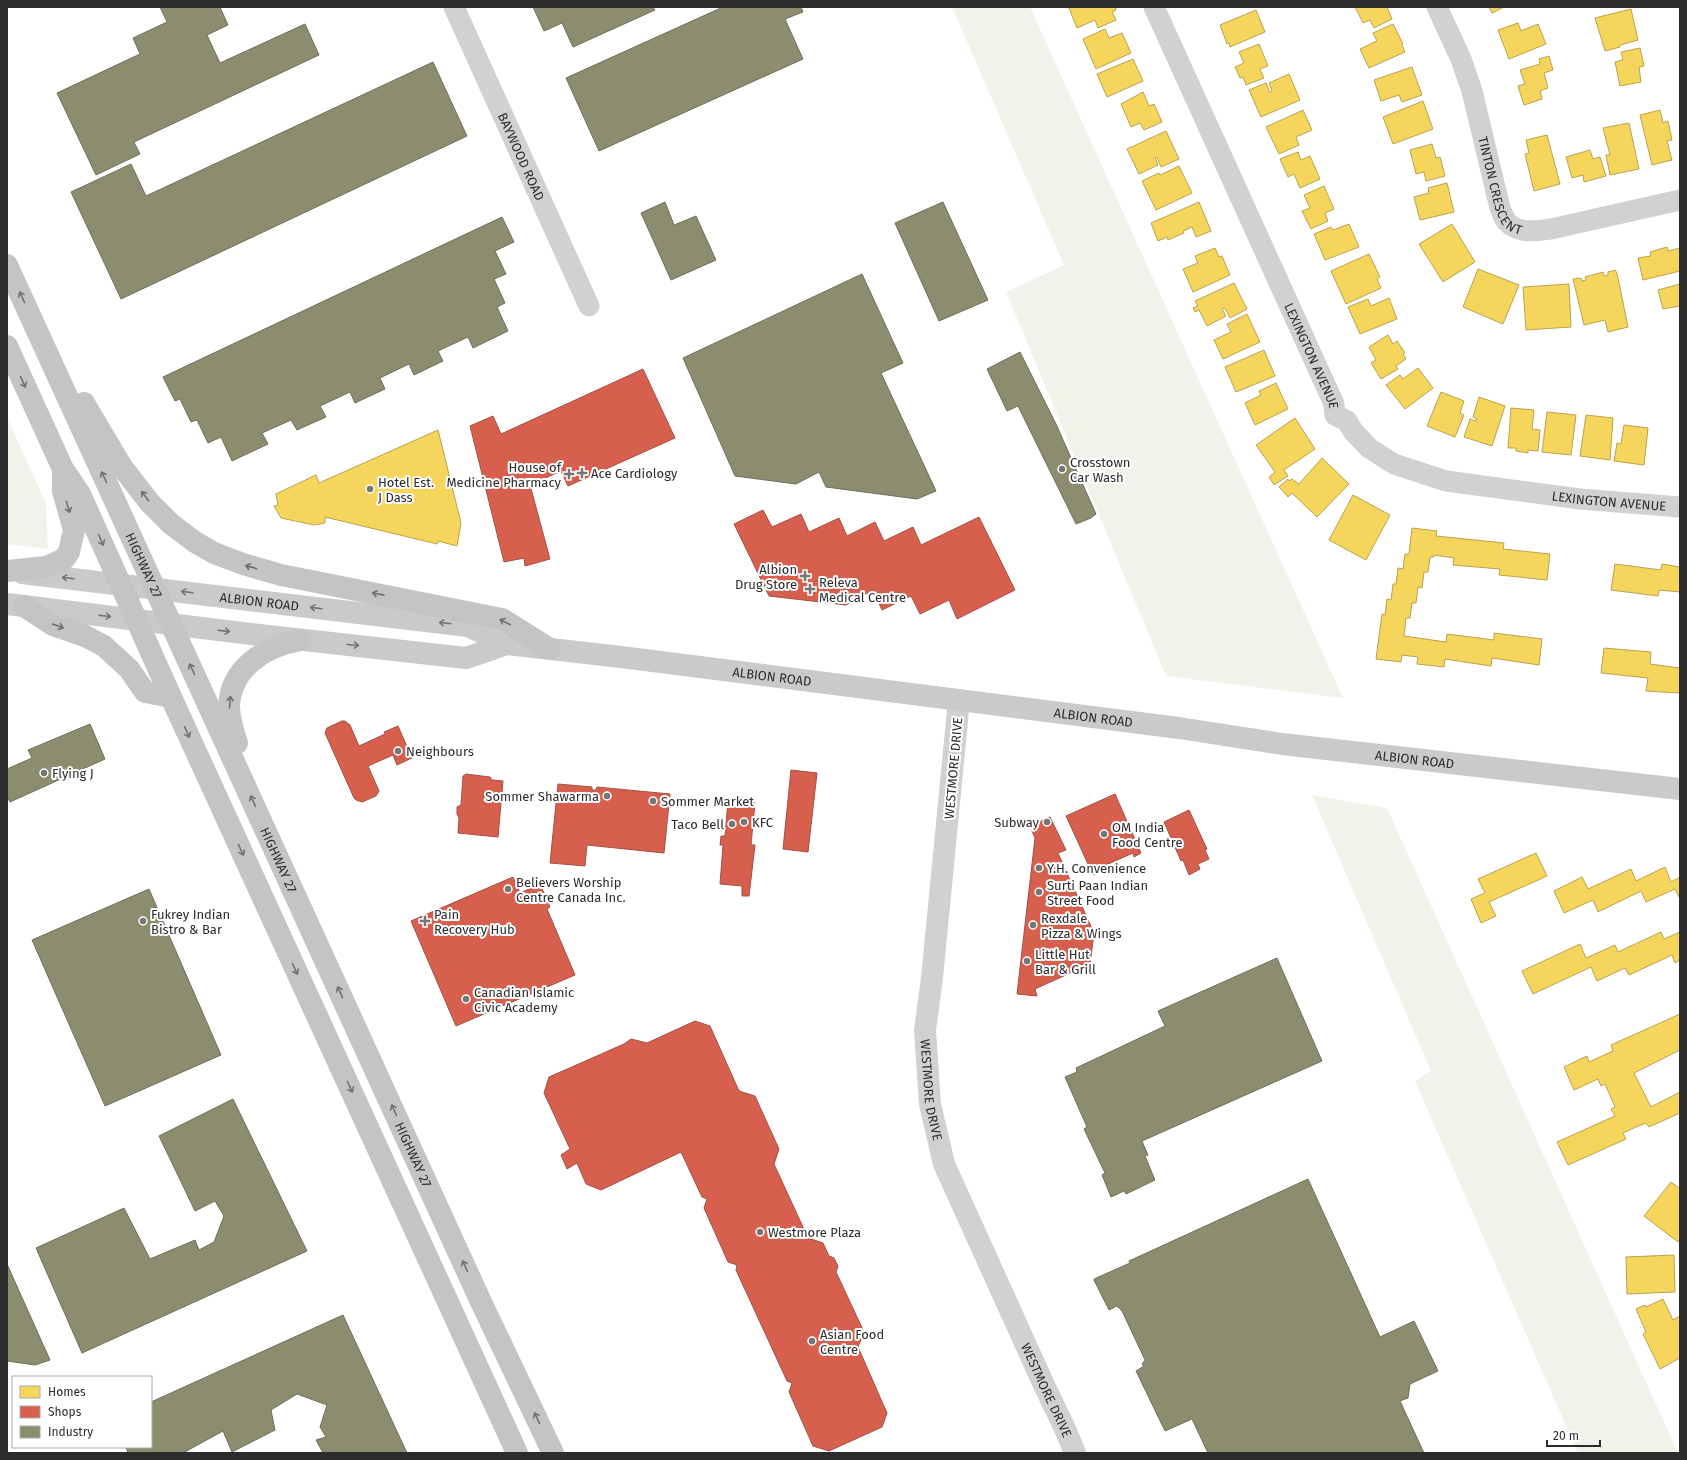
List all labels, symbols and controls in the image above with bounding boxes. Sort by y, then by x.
street label: BAYWOOD ROAD [495,110,547,203]
street label: TINTON CRESCENT [1475,135,1524,238]
one-way arrow [18,292,25,304]
street label: LEXINGTON AVENUE [1281,301,1341,409]
one-way arrow [20,375,27,387]
place label: Crosstown Car Wash [1070,455,1130,485]
place label: House of Medicine Pharmacy [447,460,563,490]
marker: Crosstown Car Wash [1057,464,1067,474]
place label: Ace Cardiology [591,466,678,481]
marker: Ace Cardiology [576,467,588,479]
marker: House of Medicine Pharmacy [564,469,574,479]
one-way arrow [100,471,107,483]
place label: Hotel Est. J Dass [378,475,434,505]
marker: Hotel Est. J Dass [365,484,375,494]
street label: LEXINGTON AVENUE [1551,488,1667,514]
one-way arrow [141,491,149,502]
one-way arrow [64,500,72,513]
street label: HIGHWAY 27 [122,530,165,600]
one-way arrow [98,533,105,545]
place label: Albion Drug Store [735,562,797,592]
one-way arrow [245,563,258,570]
marker: Albion Drug Store [800,571,810,581]
one-way arrow [62,574,75,582]
place label: Releva Medical Centre [819,575,906,605]
marker: Releva Medical Centre [804,583,816,595]
one-way arrow [180,588,193,596]
street label: ALBION ROAD [219,590,300,614]
one-way arrow [372,590,385,598]
one-way arrow [310,604,323,611]
one-way arrow [98,612,111,620]
one-way arrow [499,618,511,625]
one-way arrow [439,619,452,627]
one-way arrow [51,622,63,630]
one-way arrow [217,627,230,634]
one-way arrow [346,641,359,649]
one-way arrow [188,663,195,675]
street label: ALBION ROAD [732,664,812,689]
one-way arrow [227,696,234,709]
street label: ALBION ROAD [1053,705,1134,730]
street label: WESTMORE DRIVE [942,716,965,820]
one-way arrow [184,726,192,738]
place label: Neighbours [406,744,474,759]
marker: Neighbours [393,746,403,756]
street label: ALBION ROAD [1374,748,1455,771]
place label: Flying J [52,766,94,781]
marker: Flying J [39,768,49,778]
place label: Sommer Shawarma [485,789,599,804]
marker: Sommer Shawarma [602,791,612,801]
place label: Sommer Market [661,794,754,809]
one-way arrow [249,795,256,807]
marker: Sommer Market [648,796,658,806]
place label: KFC [752,815,774,830]
place label: Subway [994,815,1040,830]
place label: Taco Bell [671,817,724,832]
marker: KFC [739,817,749,827]
marker: Subway [1042,817,1052,827]
marker: Taco Bell [727,819,737,829]
place label: OM India Food Centre [1112,820,1182,850]
street label: HIGHWAY 27 [257,825,300,895]
marker: OM India Food Centre [1099,829,1109,839]
one-way arrow [238,844,246,856]
place label: Y.H. Convenience [1047,861,1146,876]
marker: Y.H. Convenience [1034,863,1044,873]
place label: Believers Worship Centre Canada Inc. [516,875,626,905]
place label: Surti Paan Indian Street Food [1047,878,1148,908]
marker: Believers Worship Centre Canada Inc. [503,884,513,894]
marker: Surti Paan Indian Street Food [1034,887,1044,897]
place label: Fukrey Indian Bistro & Bar [151,907,230,937]
place label: Pain Recovery Hub [434,907,515,937]
place label: Rexdale Pizza & Wings [1041,911,1122,941]
marker: Pain Recovery Hub [419,915,431,927]
marker: Fukrey Indian Bistro & Bar [138,916,148,926]
marker: Rexdale Pizza & Wings [1028,920,1038,930]
place label: Little Hut Bar & Grill [1035,947,1096,977]
marker: Little Hut Bar & Grill [1022,956,1032,966]
one-way arrow [292,962,299,974]
place label: Canadian Islamic Civic Academy [474,985,574,1015]
one-way arrow [336,986,343,998]
marker: Canadian Islamic Civic Academy [461,994,471,1004]
street label: WESTMORE DRIVE [918,1039,945,1142]
one-way arrow [347,1081,354,1093]
one-way arrow [390,1104,397,1116]
street label: HIGHWAY 27 [392,1120,435,1190]
place label: Westmore Plaza [768,1225,861,1240]
marker: Westmore Plaza [755,1227,765,1237]
one-way arrow [461,1261,468,1273]
place label: Asian Food Centre [820,1327,884,1357]
marker: Asian Food Centre [807,1336,817,1346]
street label: WESTMORE DRIVE [1018,1341,1075,1440]
legend [12,1376,152,1448]
text: Homes [48,1385,86,1399]
text: Shops [48,1405,82,1419]
one-way arrow [533,1412,540,1424]
scale bar [1547,1422,1600,1448]
text: Industry [48,1425,93,1439]
text: 20 m [1553,1429,1579,1443]

